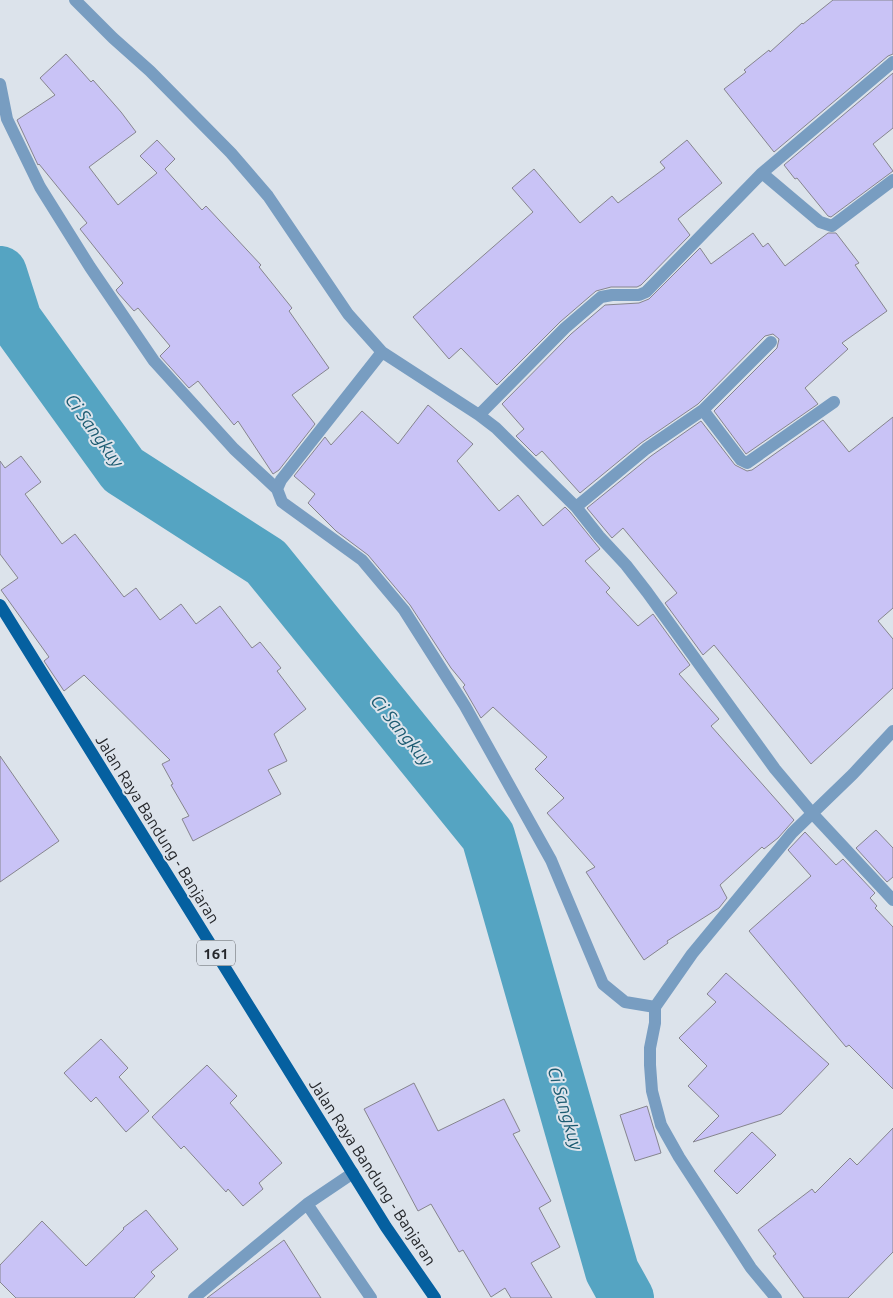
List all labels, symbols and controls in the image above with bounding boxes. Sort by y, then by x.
water label: Ci Sangkuy [62,389,129,471]
water label: Ci Sangkuy [367,690,437,770]
street label: Jalan Raya Bandung - Banjaran [92,732,224,926]
road number: 161 [197,940,235,966]
water label: Ci Sangkuy [545,1064,588,1152]
street label: Jalan Raya Bandung - Banjaran [306,1076,440,1268]

